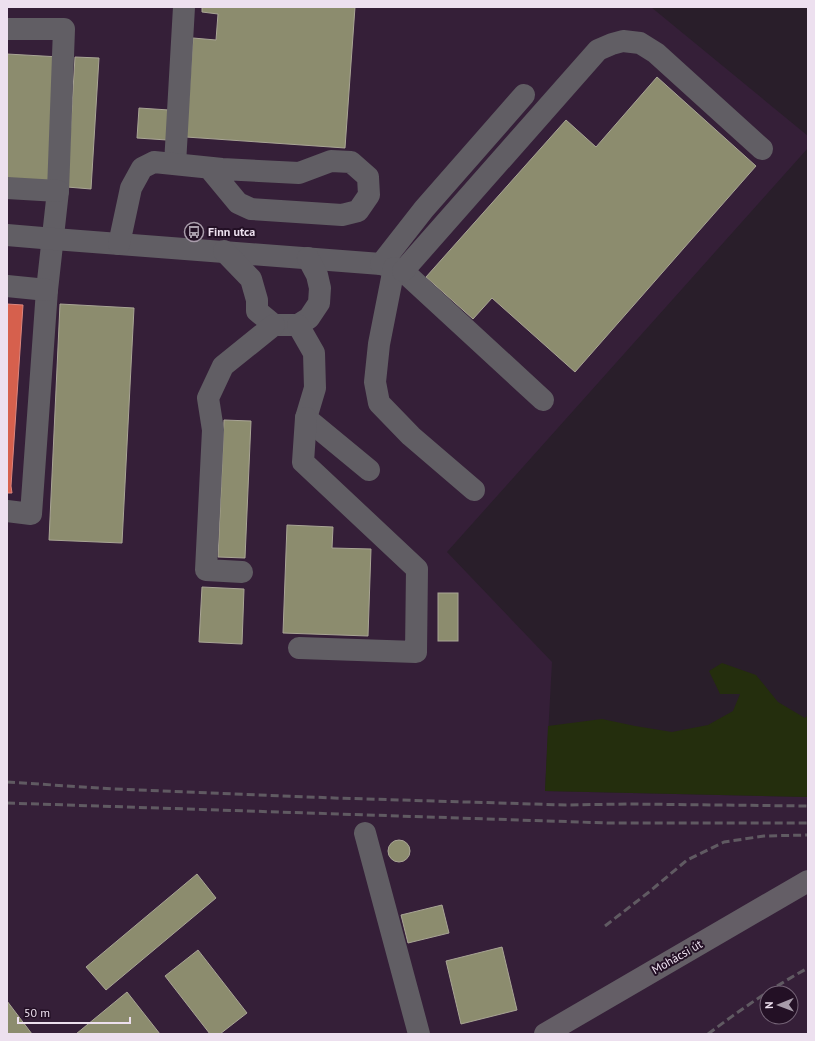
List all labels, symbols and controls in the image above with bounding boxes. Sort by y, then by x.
bus stop icon: Finn utca [183,221,205,243]
place label: Finn utca [208,224,255,239]
street label: Mohácsi út [649,936,705,977]
north arrow [759,985,799,1025]
scale bar [18,999,130,1025]
text: N [762,1001,776,1009]
text: 50 m [24,1005,50,1020]

